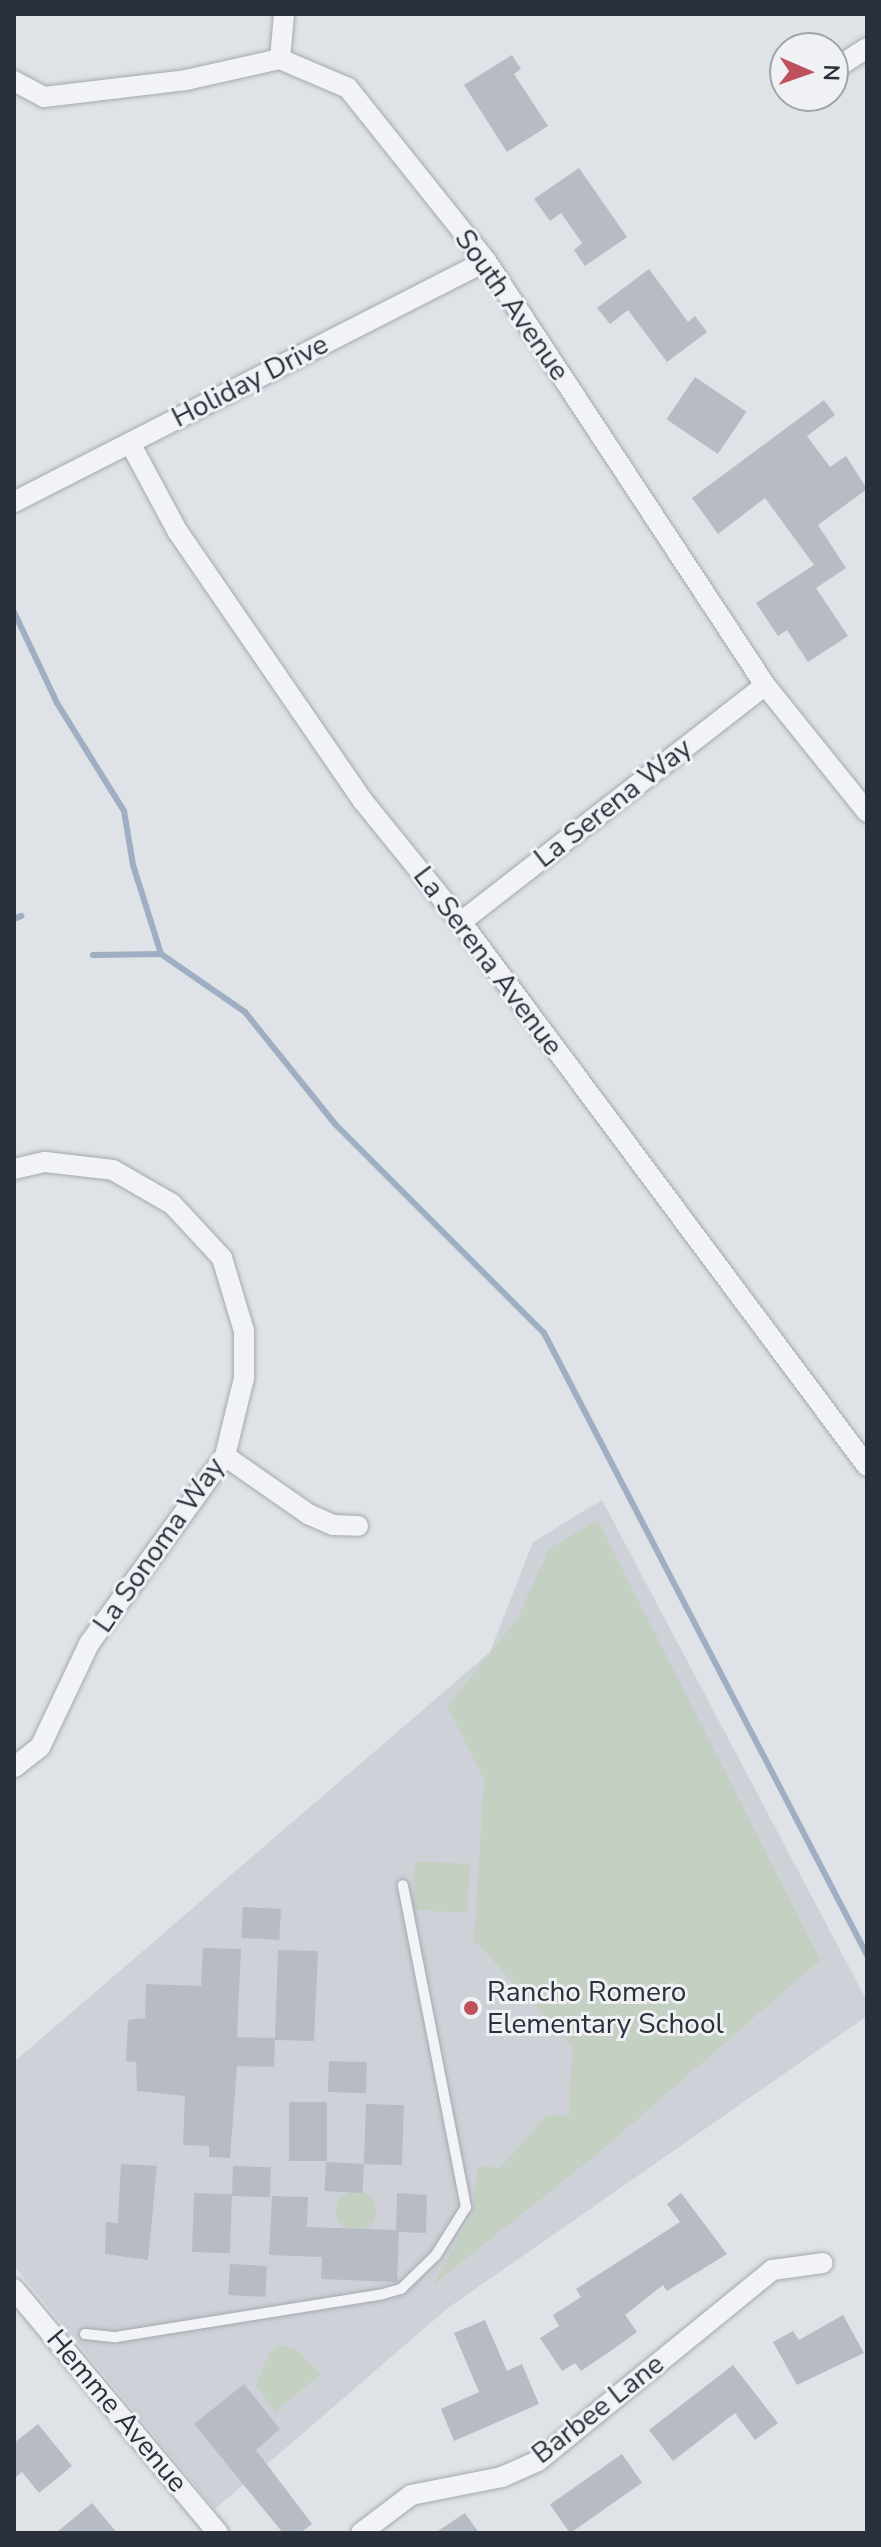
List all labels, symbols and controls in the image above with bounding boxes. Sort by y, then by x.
north arrow [769,32,849,112]
text: N [816,64,846,82]
street label: South Avenue [448,223,576,387]
street label: Holiday Drive [166,327,334,435]
street label: La Serena Way [528,731,698,875]
street label: La Serena Avenue [406,860,570,1062]
street label: La Sonoma Way [86,1451,232,1639]
place label: Rancho Romero Elementary School [487,1975,724,2041]
marker: Rancho Romero Elementary School [462,1999,480,2017]
street label: Hemme Avenue [39,2323,195,2499]
street label: Barbee Lane [525,2347,671,2471]

